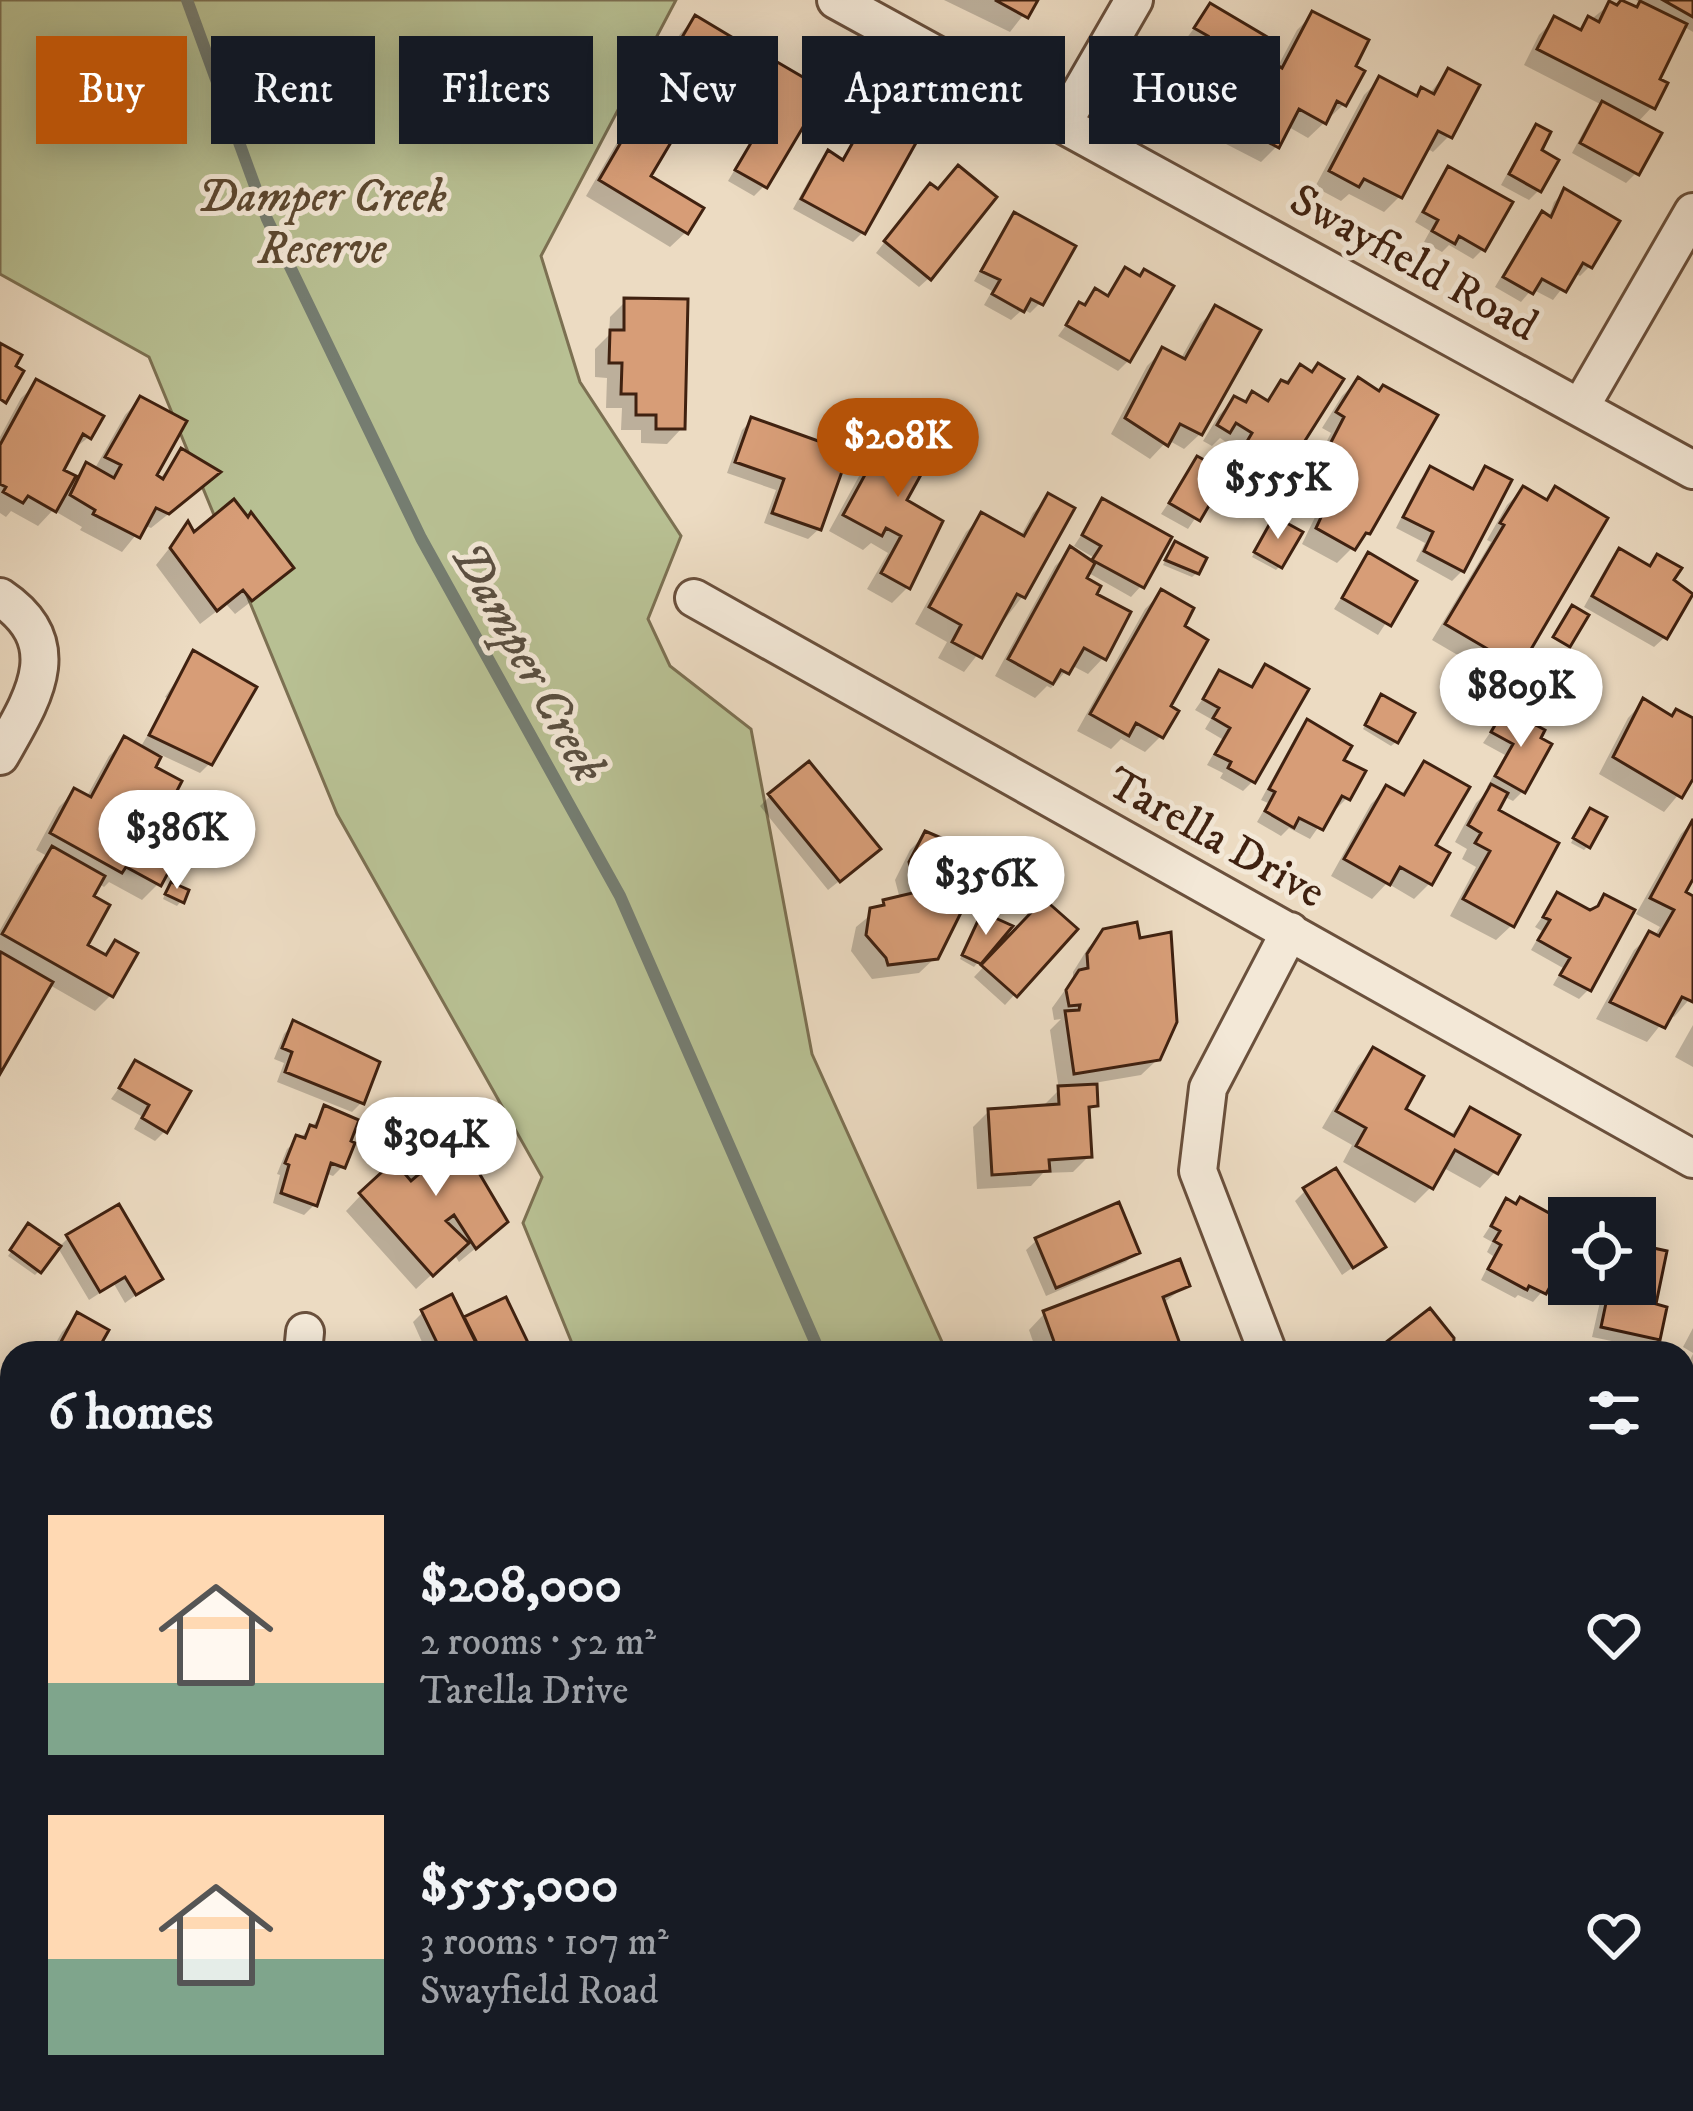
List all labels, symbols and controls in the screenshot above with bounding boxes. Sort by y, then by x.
chip: Buy [36,36,187,144]
chip: Rent [211,36,375,144]
chip: Filters [399,36,593,144]
chip: New [617,36,778,144]
chip: Apartment [802,36,1065,144]
chip: House [1089,36,1280,144]
park label: Damper Creek Reserve [197,170,447,278]
street label: Swayfield Road [1280,172,1548,355]
pin: $208K [814,398,982,500]
text: $208K [844,412,952,461]
pin: $555K [1194,440,1362,542]
text: $555K [1225,454,1331,503]
water label: Damper Creek [437,532,618,793]
pin: $809K [1437,648,1605,750]
text: $809K [1467,662,1575,711]
street label: Tarella Drive [1097,756,1334,921]
pin: $386K [93,790,261,892]
text: $386K [125,804,229,853]
pin: $356K [902,836,1070,938]
text: $356K [935,850,1037,899]
pin: $304K [352,1097,520,1199]
text: $304K [383,1111,489,1160]
map controls [1548,1197,1656,1305]
button: locate [1548,1197,1656,1305]
icon: filters [1581,1380,1647,1446]
text: 6 homes [48,1381,213,1445]
text: $208,000 [420,1554,622,1618]
icon: home [144,1563,288,1707]
icon: heart [1581,1602,1647,1668]
text: 2 rooms · 52 m² [420,1618,656,1667]
text: Tarella Drive [420,1667,628,1716]
text: $555,000 [420,1854,618,1918]
icon: home [144,1863,288,2007]
icon: heart [1581,1902,1647,1968]
text: 3 rooms · 107 m² [420,1918,669,1967]
text: Swayfield Road [420,1967,658,2016]

